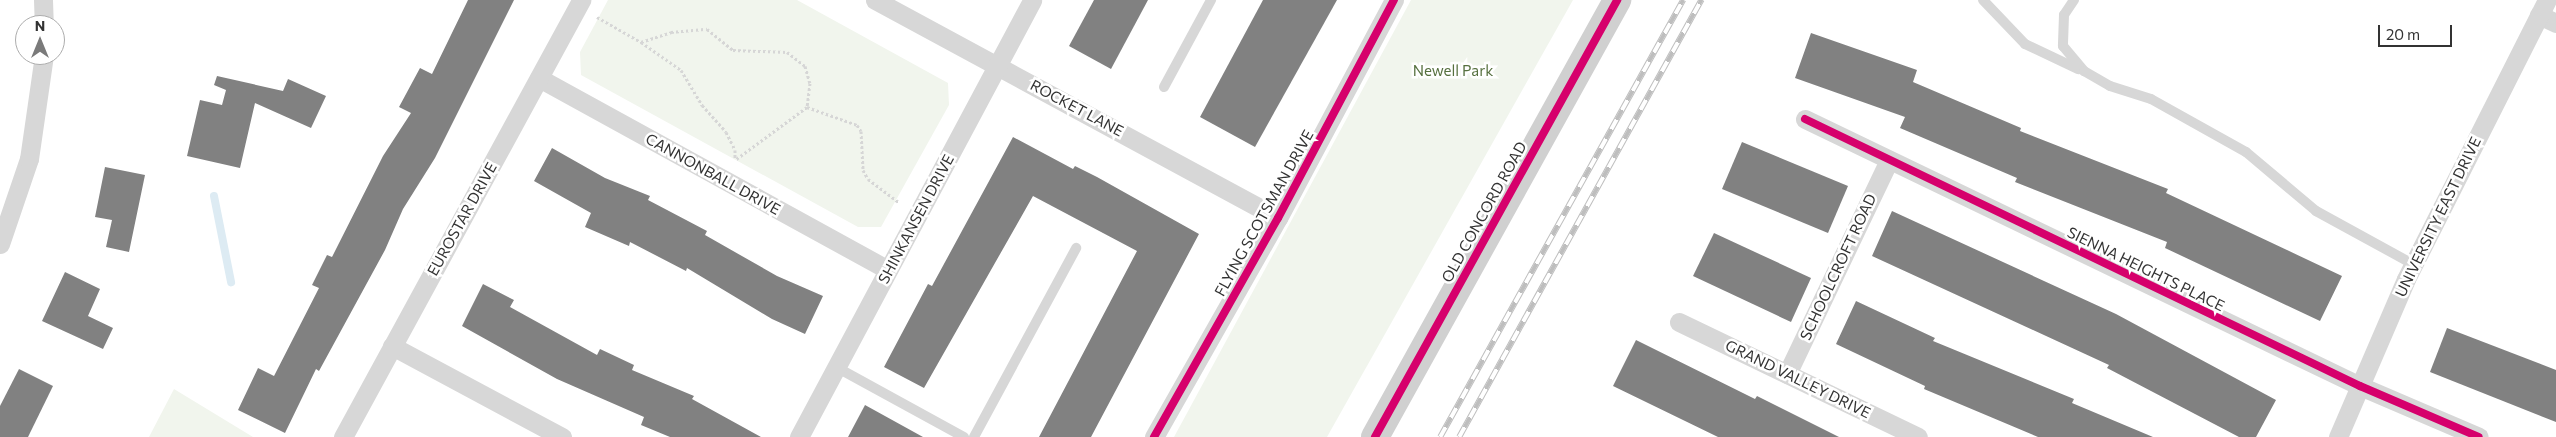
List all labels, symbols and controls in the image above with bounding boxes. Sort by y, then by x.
north arrow [15,15,65,65]
scale bar [2381,15,2455,47]
text: N [35,17,45,34]
text: 20 m [2386,25,2420,43]
park label: Newell Park [1413,62,1493,80]
street label: ROCKET LANE [1027,76,1127,140]
street label: FLYING SCOTSMAN DRIVE [1211,127,1317,299]
street label: CANNONBALL DRIVE [642,129,784,219]
street label: UNIVERSITY EAST DRIVE [2391,134,2485,300]
street label: OLD CONCORD ROAD [1438,138,1530,286]
street label: SHINKANSEN DRIVE [874,151,958,287]
street label: EUROSTAR DRIVE [423,159,501,279]
street label: SCHOOLCROFT ROAD [1796,191,1880,343]
street label: SIENNA HEIGHTS PLACE [2064,223,2228,315]
street label: GRAND VALLEY DRIVE [1722,336,1874,422]

